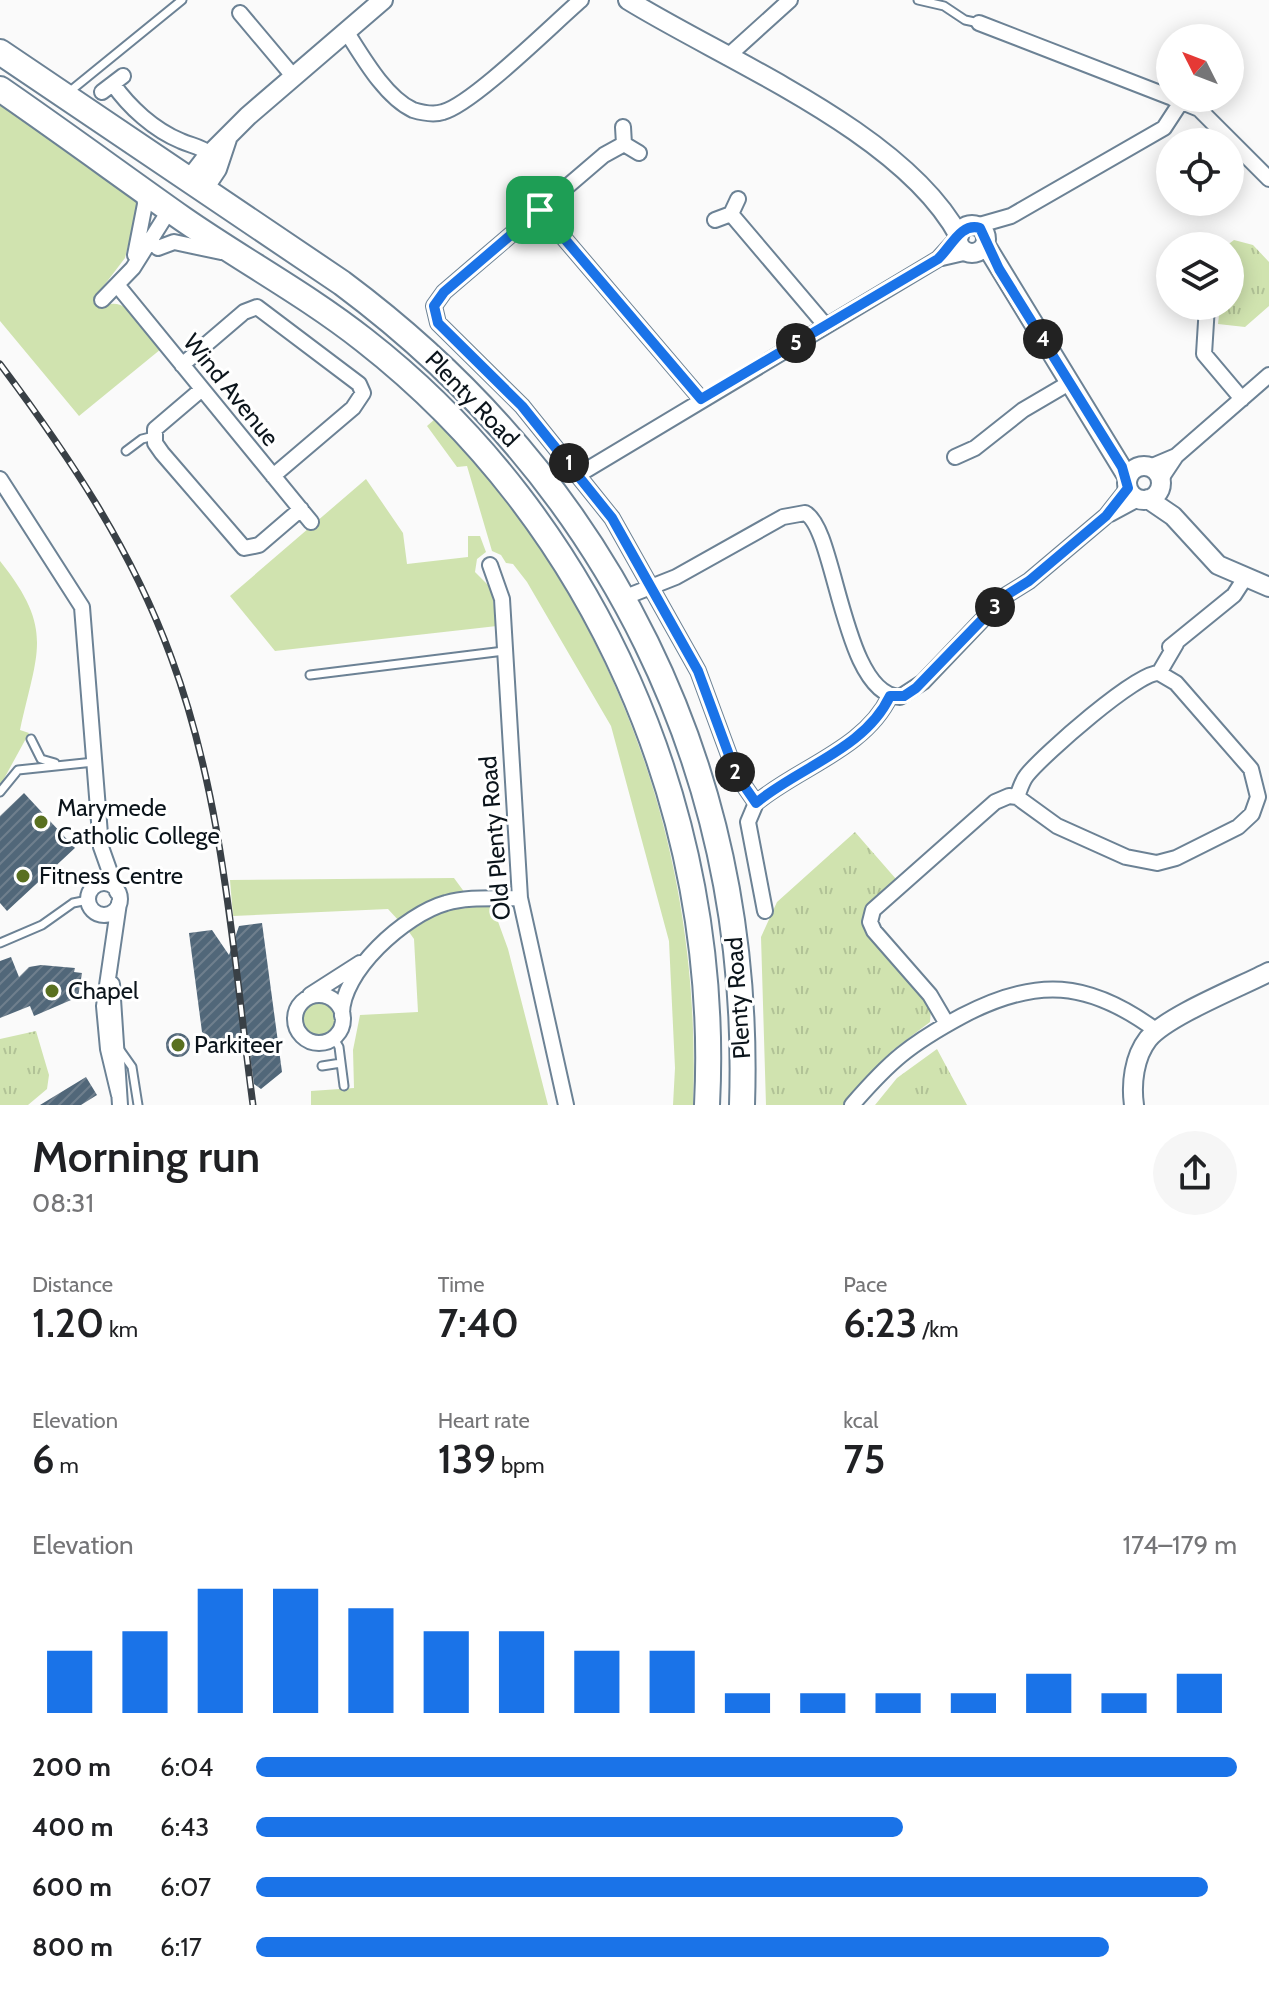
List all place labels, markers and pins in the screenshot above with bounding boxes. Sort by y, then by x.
pin [506,176,574,244]
pin: 4 [1023,319,1063,359]
pin: 5 [776,323,816,363]
pin: 1 [549,443,589,483]
pin: 3 [975,587,1015,627]
pin: 2 [715,752,755,792]
place label: Marymede Catholic College [57,793,220,850]
marker: Marymede Catholic College [32,813,50,831]
place label: Fitness Centre [39,861,183,890]
marker: Fitness Centre [14,867,32,885]
place label: Chapel [68,976,139,1005]
marker: Chapel [43,982,61,1000]
place label: Parkiteer [194,1030,283,1059]
marker: Parkiteer [169,1036,187,1054]

